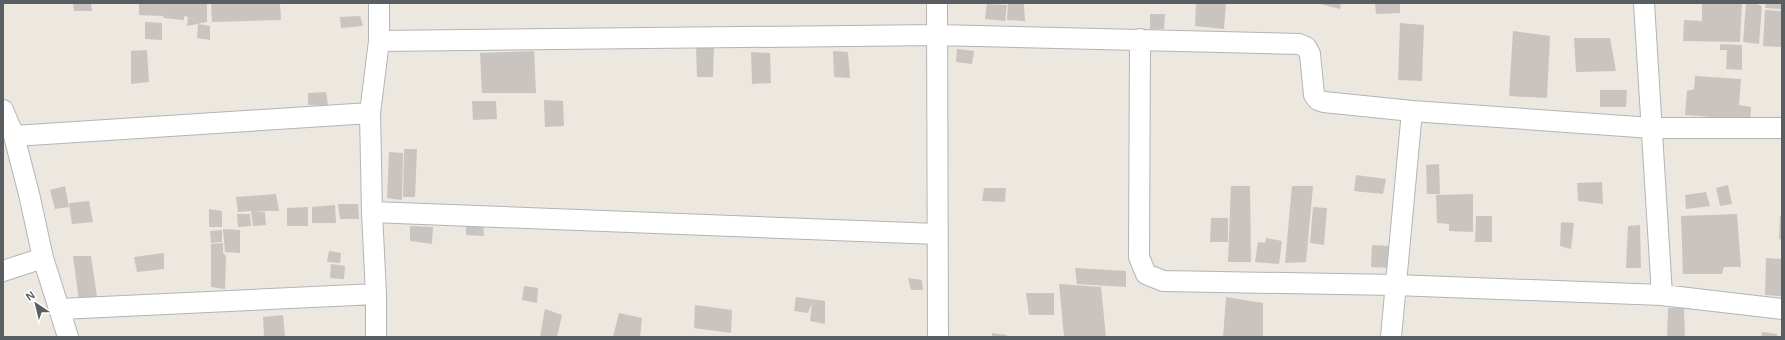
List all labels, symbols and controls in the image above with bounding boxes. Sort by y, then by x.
north arrow [16,284,56,324]
text: N [24,289,37,303]

